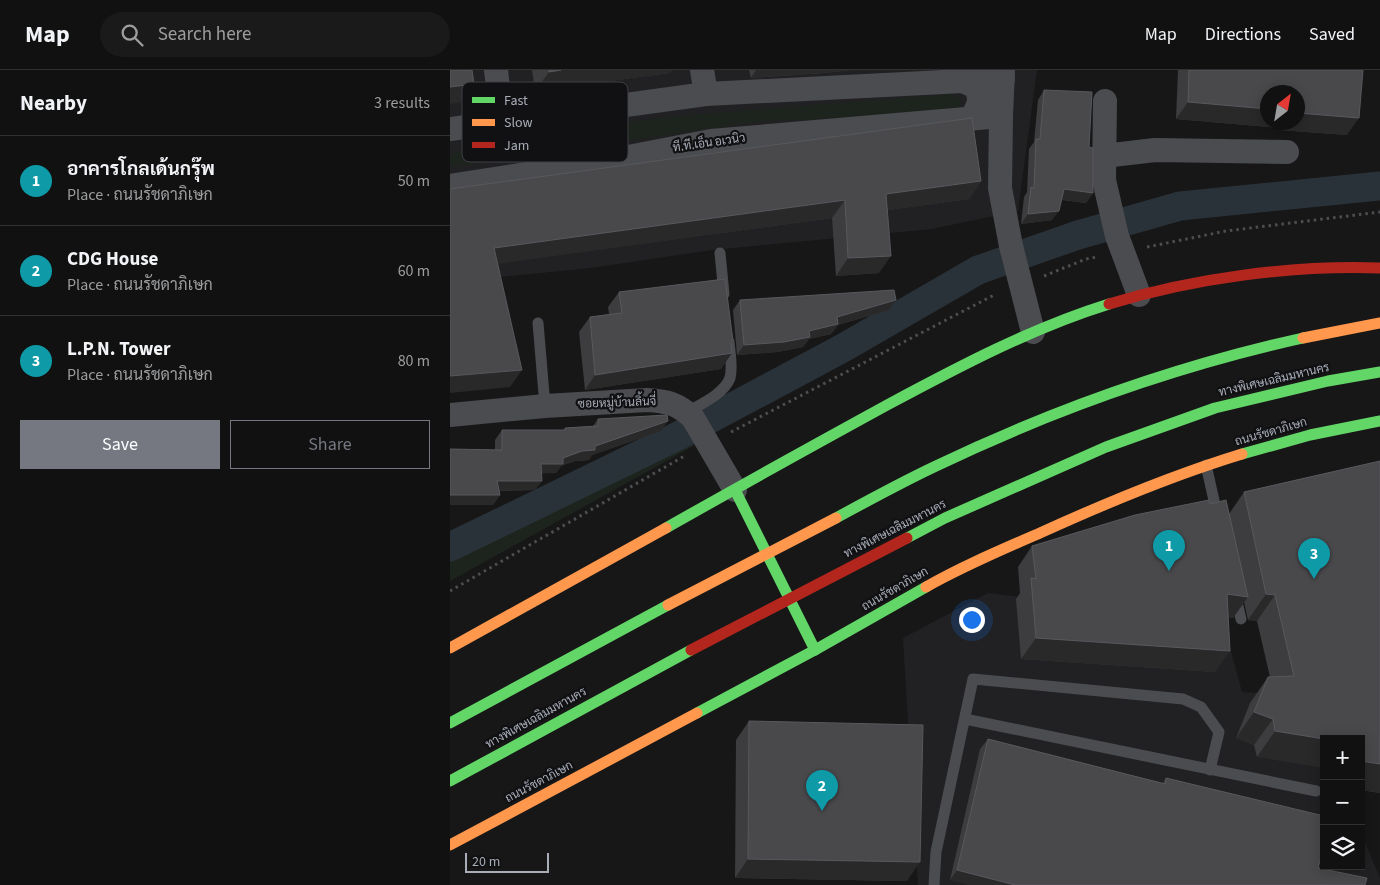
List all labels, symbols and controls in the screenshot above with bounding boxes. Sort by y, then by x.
search box [100,12,450,57]
text: Map [25,17,70,52]
icon: search [118,21,146,49]
text: Search here [158,21,251,48]
text: Map [1145,22,1177,47]
text: Directions [1205,22,1281,47]
text: Saved [1309,22,1355,47]
legend [462,82,628,162]
north arrow [1260,85,1305,130]
text: Nearby [20,88,87,118]
text: Fast [504,91,528,111]
text: 3 results [374,92,430,114]
text: Slow [504,113,533,133]
street label: ที.ที.เอ็น อเวนิว [671,128,746,157]
text: Jam [504,136,529,156]
text: อาคารโกลเด้นกรุ๊พ [67,156,215,183]
text: 1 [32,170,40,192]
text: 50 m [398,170,430,192]
text: Place · ถนนรัชดาภิเษก [67,184,213,206]
text: CDG House [67,246,158,273]
text: 2 [32,260,40,282]
text: 60 m [398,260,430,282]
text: Place · ถนนรัชดาภิเษก [67,274,213,296]
text: L.P.N. Tower [67,336,171,363]
text: 3 [32,350,40,372]
text: 80 m [398,350,430,372]
street label: ทางพิเศษเฉลิมมหานคร [1217,359,1331,401]
text: Place · ถนนรัชดาภิเษก [67,364,213,386]
street label: ซอยหมู่บ้านลิ้นจี่ [577,390,657,413]
street label: ถนนรัชดาภิเษก [1233,414,1309,450]
button: Save [20,420,220,469]
button: Share [230,420,430,469]
street label: ทางพิเศษเฉลิมมหานคร [841,496,949,562]
pin: 1 [1153,530,1185,571]
pin: 3 [1298,538,1330,579]
street label: ถนนรัชดาภิเษก [859,563,932,615]
your location [959,607,985,633]
street label: ทางพิเศษเฉลิมมหานคร [482,683,590,753]
map controls [1320,735,1365,870]
button: + [1320,735,1365,780]
street label: ถนนรัชดาภิเษก [502,757,576,807]
pin: 2 [806,770,838,811]
button: − [1320,780,1365,825]
button: layers [1320,825,1365,870]
scale bar [465,850,549,873]
text: 20 m [472,852,500,872]

